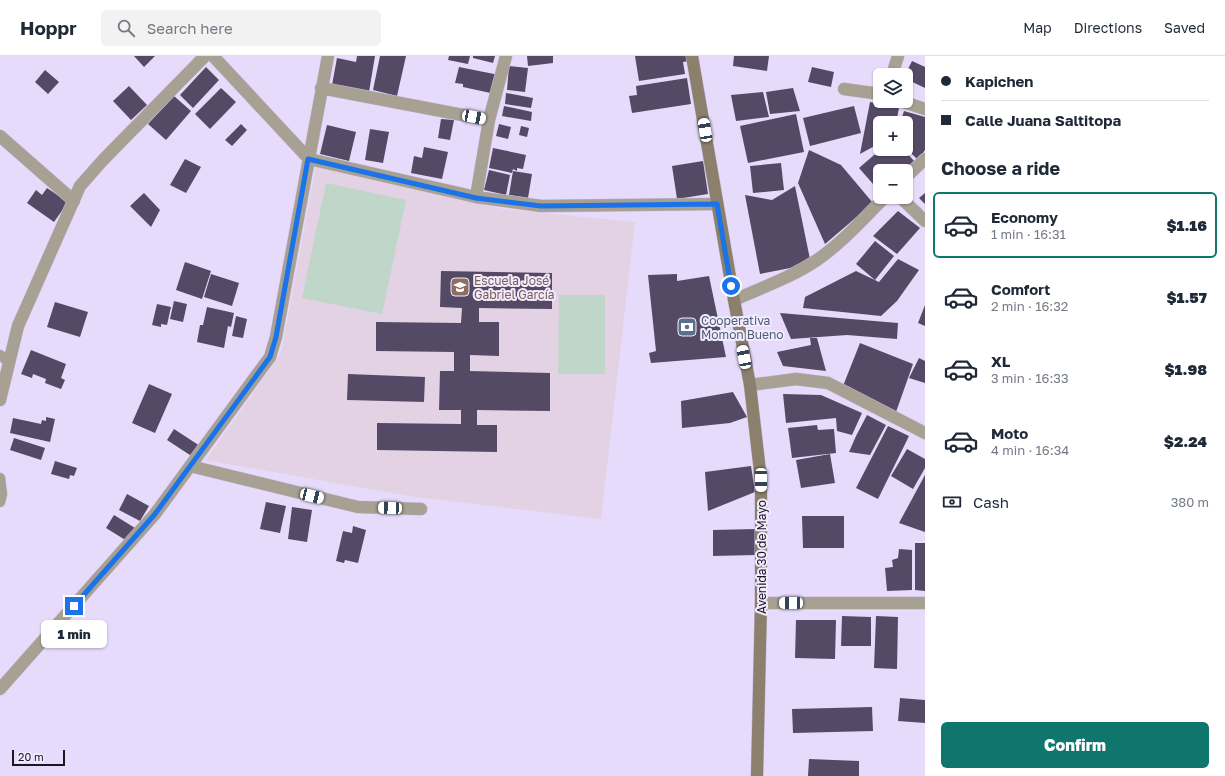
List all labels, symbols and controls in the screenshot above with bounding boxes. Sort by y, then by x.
search box [101,10,381,46]
text: Hoppr [20,16,77,39]
icon: search [115,17,137,39]
text: Search here [147,19,233,37]
text: Map [1023,19,1052,36]
text: Directions [1074,19,1142,36]
text: Saved [1164,19,1205,36]
map controls [873,68,913,204]
button: layers [873,68,913,108]
text: Kapichen [965,72,1033,90]
car [461,109,487,125]
text: Calle Juana Saltitopa [965,111,1121,129]
button: + [873,116,913,156]
car [697,117,713,143]
text: Choose a ride [941,157,1060,179]
button: − [873,164,913,204]
icon: car [943,207,979,243]
text: Economy [991,208,1058,226]
text: $1.16 [1166,216,1207,234]
text: 1 min · 16:31 [991,226,1066,242]
place label: Escuela José Gabriel García [474,273,555,302]
school or university icon: Escuela José Gabriel García [449,276,471,298]
route start [722,277,740,295]
icon: car [943,279,979,315]
text: Comfort [991,280,1050,298]
text: $1.57 [1166,288,1207,306]
text: 2 min · 16:32 [991,298,1068,314]
place label: Cooperativa Momon Bueno [701,313,784,342]
bank icon: Cooperativa Momon Bueno [676,316,698,338]
car [736,344,752,370]
icon: car [943,351,979,387]
text: XL [991,352,1010,370]
text: $1.98 [1165,360,1207,378]
text: 3 min · 16:33 [991,370,1069,386]
icon: car [943,423,979,459]
text: Moto [991,424,1028,442]
text: $2.24 [1164,432,1207,450]
text: 4 min · 16:34 [991,442,1069,458]
car [755,468,767,492]
car [299,487,325,505]
icon: cash [941,491,963,513]
text: Cash [973,493,1009,511]
text: 380 m [1171,494,1209,510]
street label: Avenida 30 de Mayo [754,500,769,614]
car [378,502,402,514]
route end [65,597,83,615]
car [779,597,803,609]
callout: 1 min [41,620,107,648]
text: 1 min [57,626,91,642]
button: Confirm [941,722,1209,768]
scale bar [12,748,65,767]
text: 20 m [18,750,44,763]

